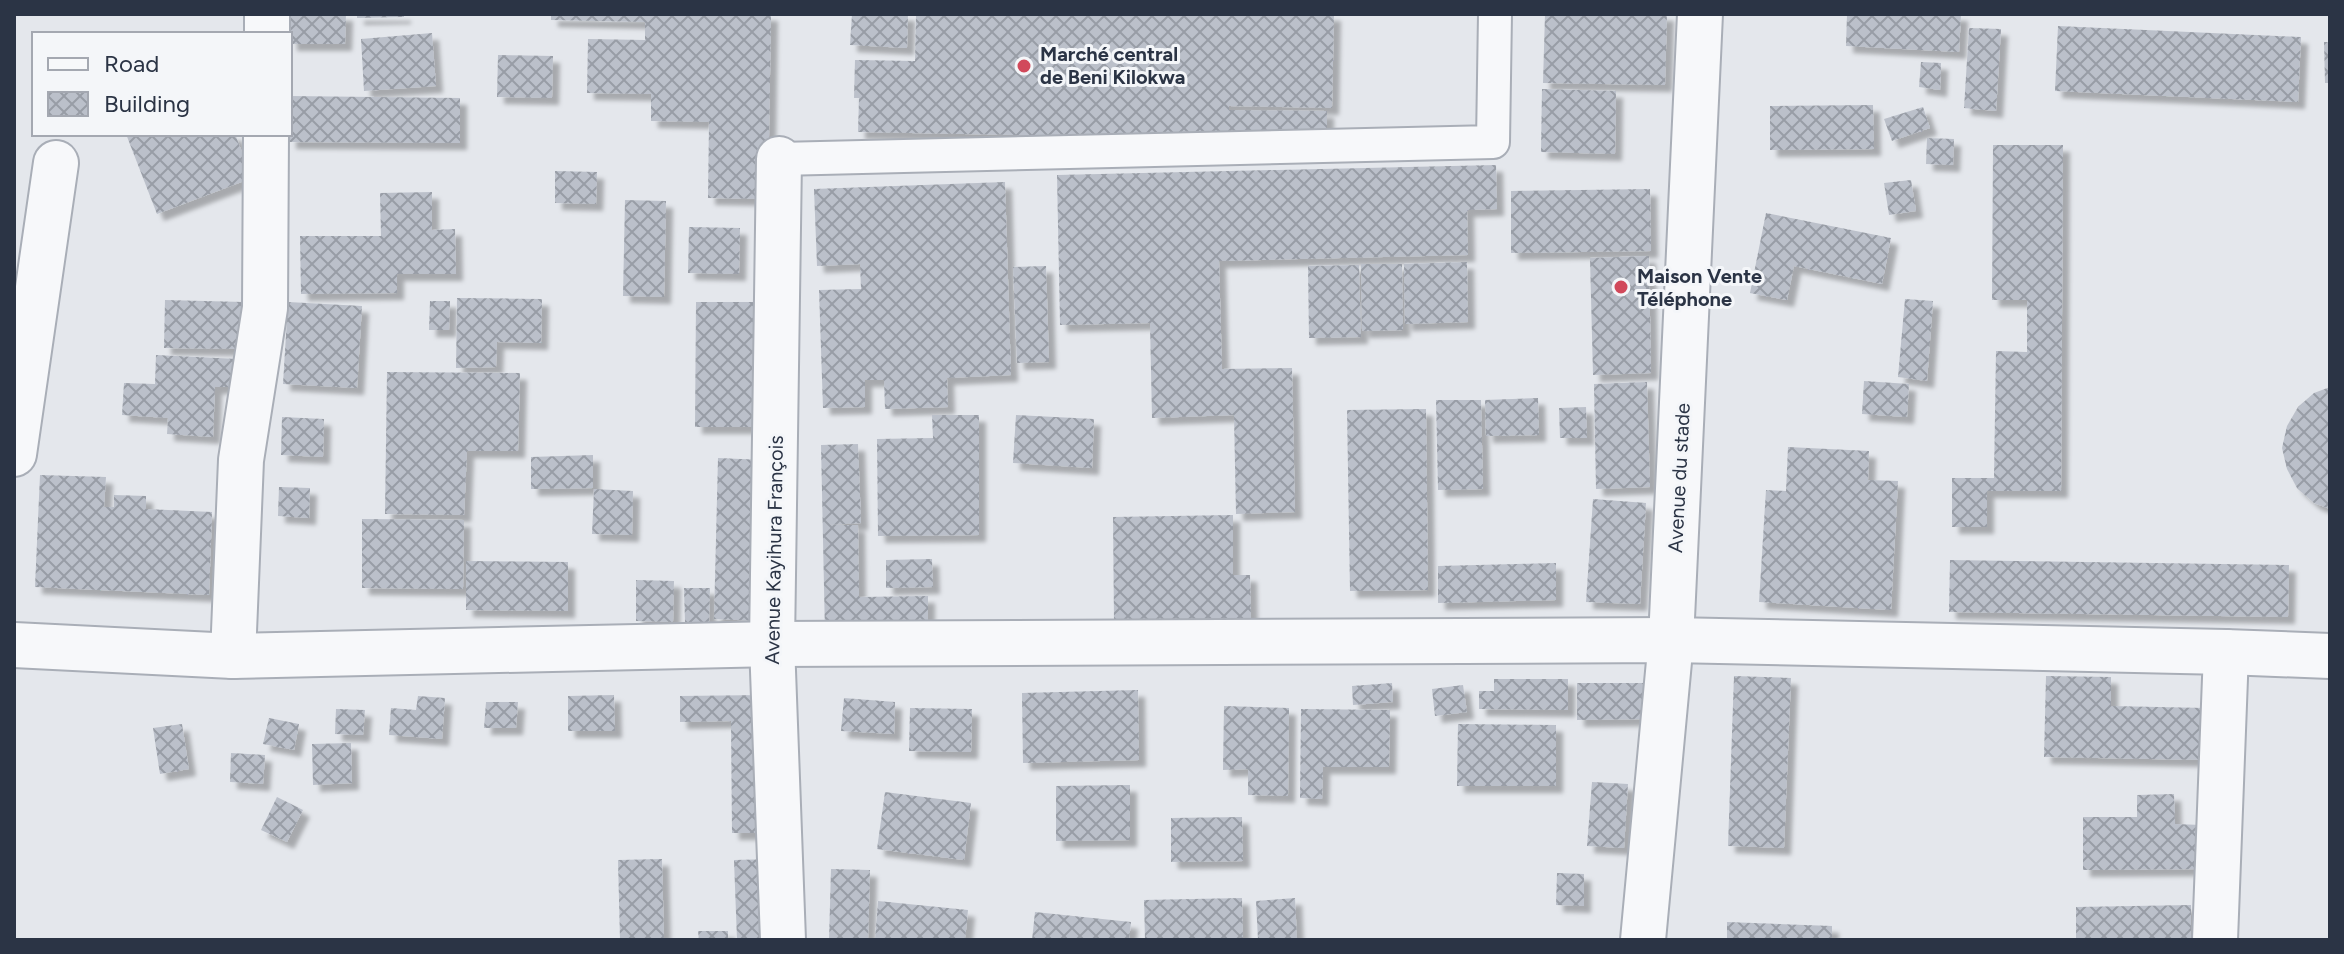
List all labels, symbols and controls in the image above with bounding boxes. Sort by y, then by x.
legend [32,32,292,136]
place label: Marché central de Beni Kilokwa [1040,42,1185,89]
text: Road [104,49,159,78]
marker: Marché central de Beni Kilokwa [1015,57,1033,75]
text: Building [104,89,190,118]
place label: Maison Vente Téléphone [1637,264,1762,311]
marker: Maison Vente Téléphone [1612,278,1630,296]
street label: Avenue du stade [1663,402,1695,554]
street label: Avenue Kayihura François [760,435,788,665]

